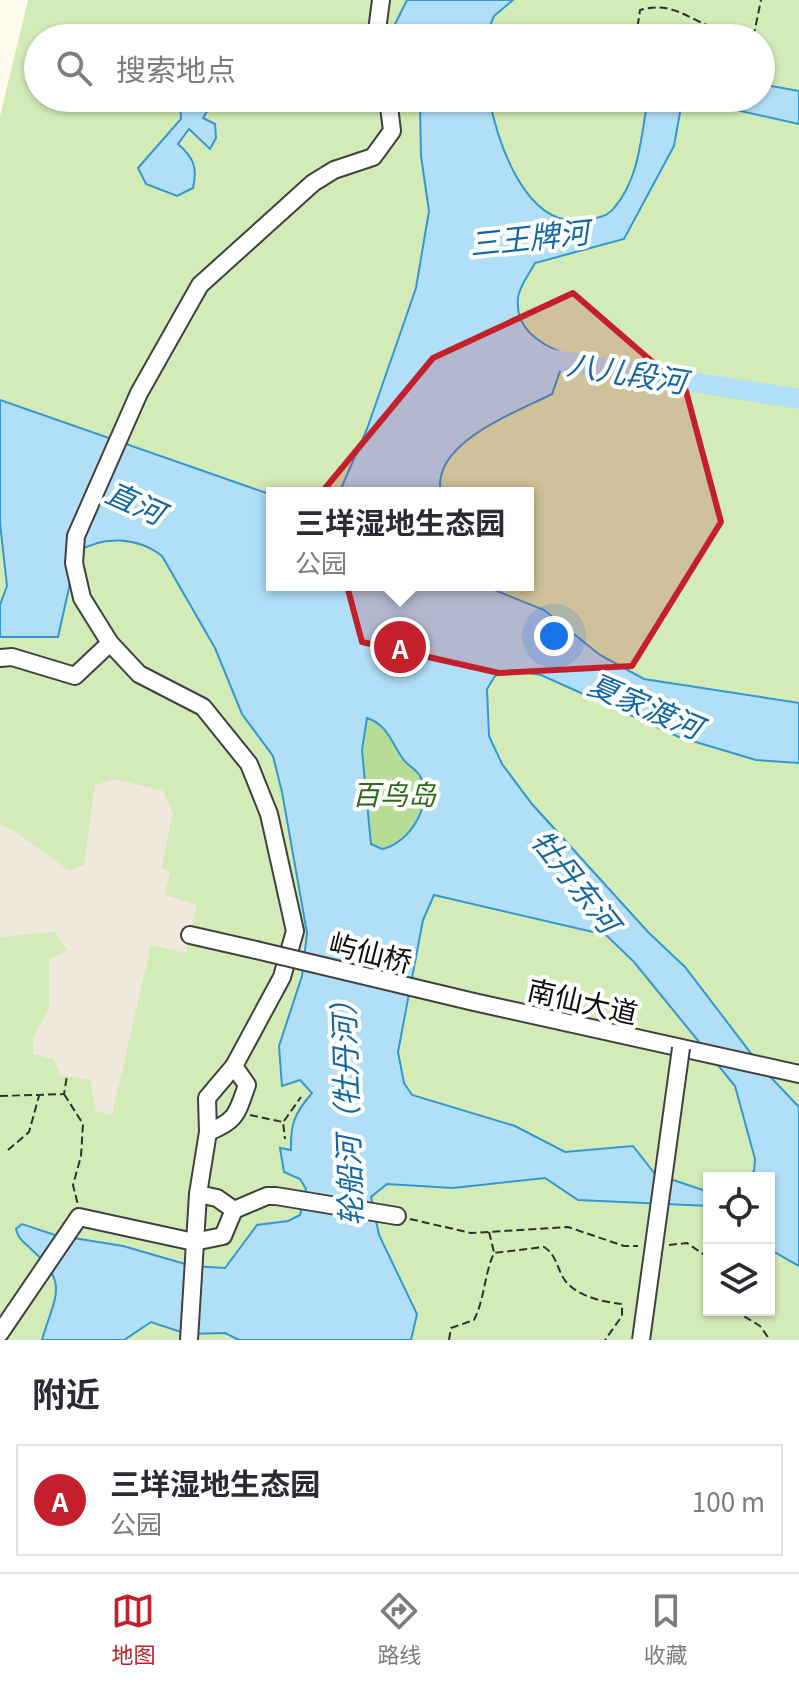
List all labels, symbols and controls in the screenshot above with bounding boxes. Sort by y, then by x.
search box [24,24,775,112]
icon: search [52,46,96,90]
text: 搜索地点 [116,46,236,90]
water label: 三王牌河 [467,207,596,264]
water label: 八儿段河 [564,340,695,403]
water label: 直河 [100,469,177,535]
popup [266,487,534,591]
text: 三垟湿地生态园 [295,499,505,543]
text: 公园 [295,543,347,580]
your location [534,616,574,656]
pin: A [374,617,426,677]
water label: 夏家渡河 [582,660,714,750]
park label: 百鸟岛 [352,773,437,813]
water label: 牡丹东河 [523,819,634,945]
street label: 屿仙桥 [325,921,417,981]
street label: 南仙大道 [524,968,642,1032]
water label: 轮船河（牡丹河） [319,985,371,1227]
map controls [703,1172,775,1316]
button: locate [703,1172,775,1244]
button: layers [703,1244,775,1316]
text: 附近 [32,1368,100,1417]
text: 三垟湿地生态园 [110,1460,320,1504]
text: A [52,1482,68,1519]
text: 100 m [692,1482,765,1519]
text: 公园 [110,1504,162,1541]
tab: 地图 [111,1589,155,1669]
tab: 路线 [377,1589,422,1669]
tab: 收藏 [644,1589,688,1669]

